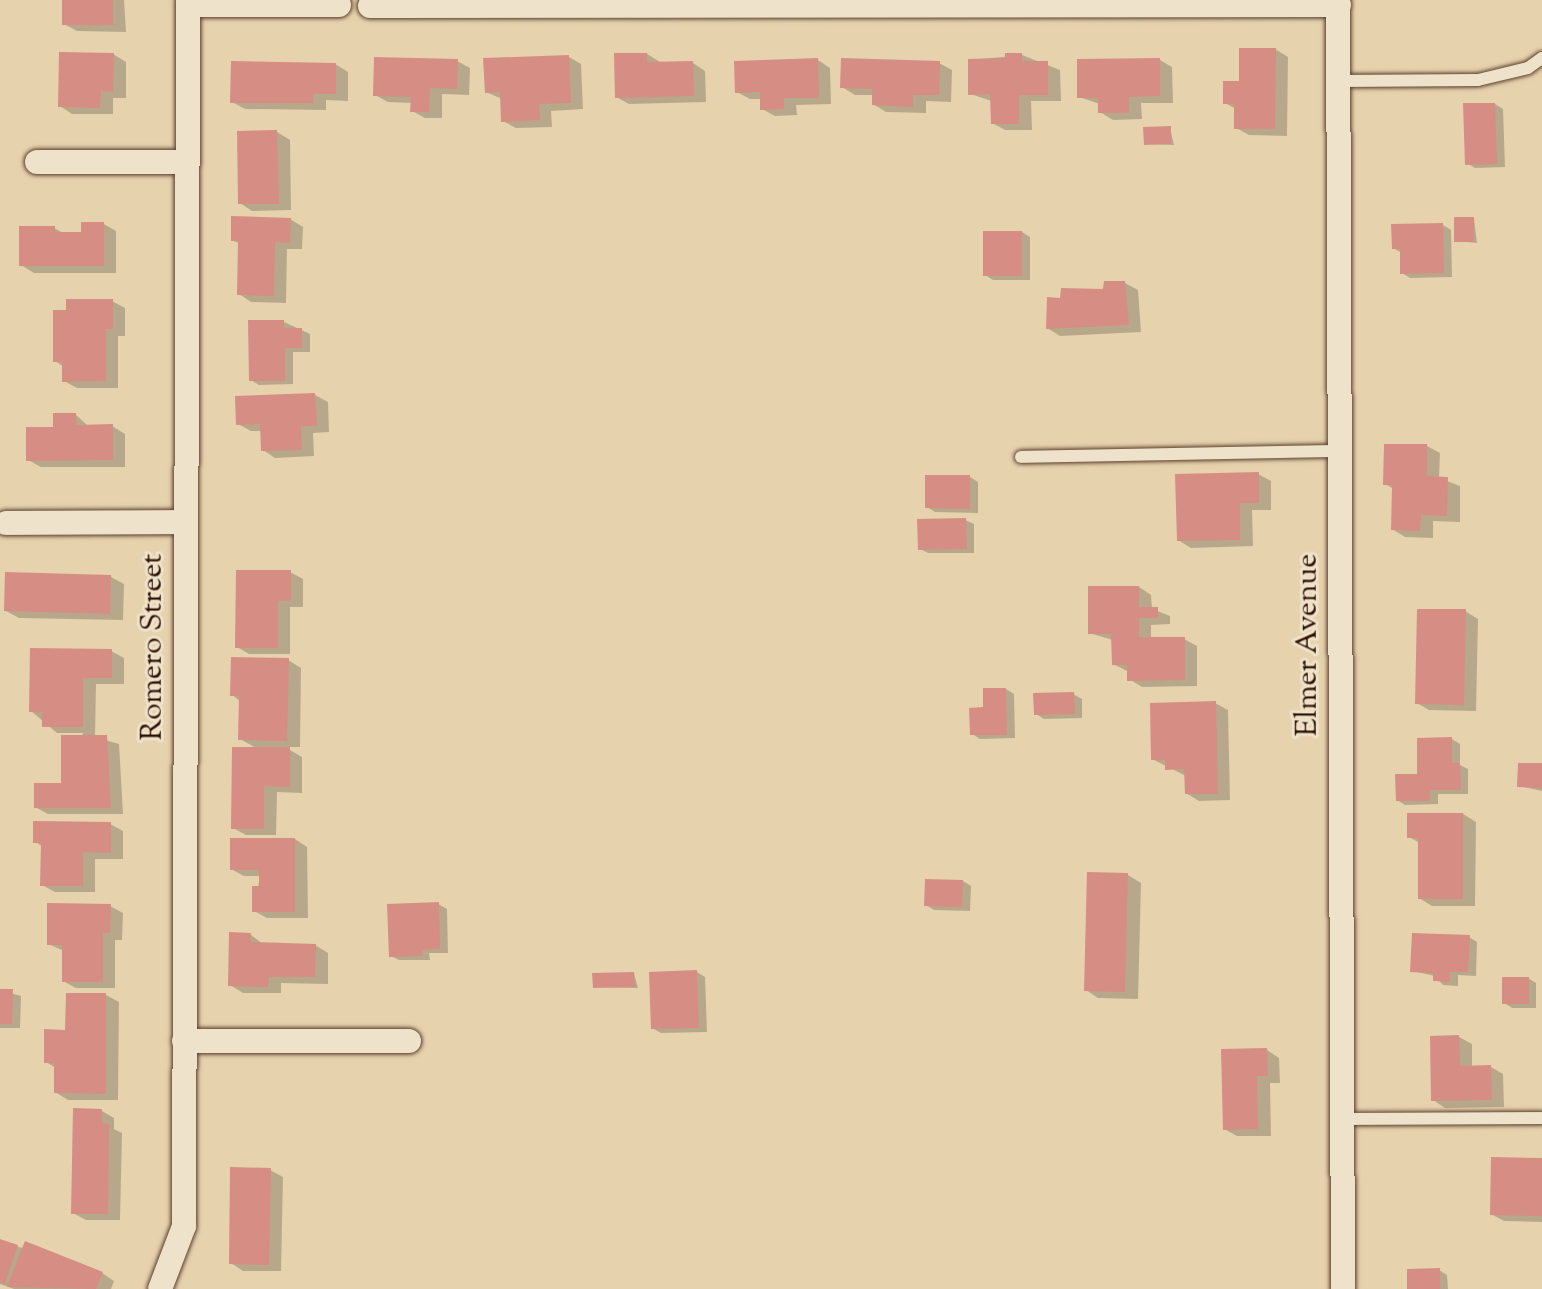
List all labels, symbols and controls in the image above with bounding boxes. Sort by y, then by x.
street label: Romero Street [136,553,172,741]
street label: Elmer Avenue [1291,554,1327,736]

